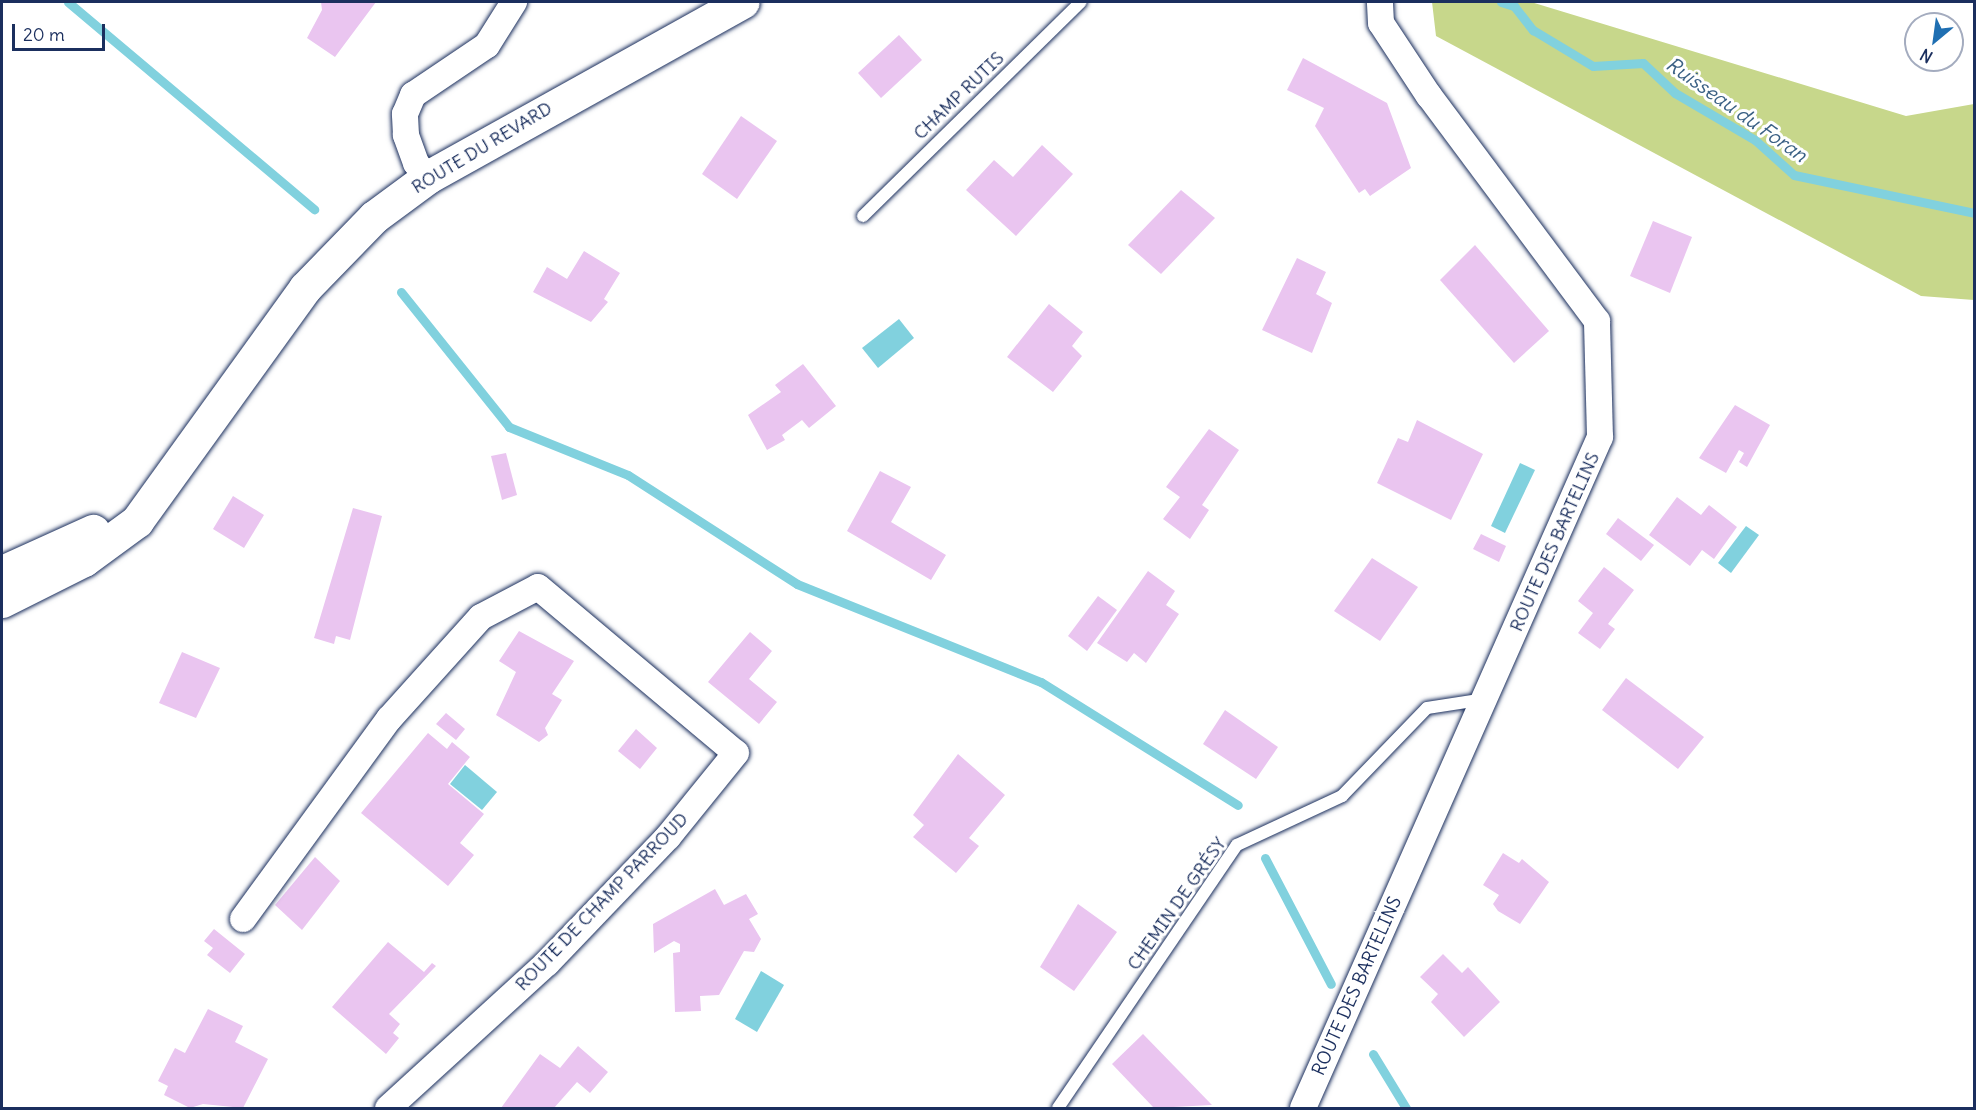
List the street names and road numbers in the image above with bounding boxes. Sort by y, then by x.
street label: CHAMP RUTIS [909,48,1009,144]
street label: ROUTE DU REVARD [408,98,556,198]
street label: ROUTE DES BARTELINS [1506,449,1604,635]
street label: ROUTE DE CHAMP PARROUD [511,809,693,995]
street label: CHEMIN DE GRÉSY [1123,834,1231,974]
street label: ROUTE DES BARTELINS [1308,893,1406,1079]

